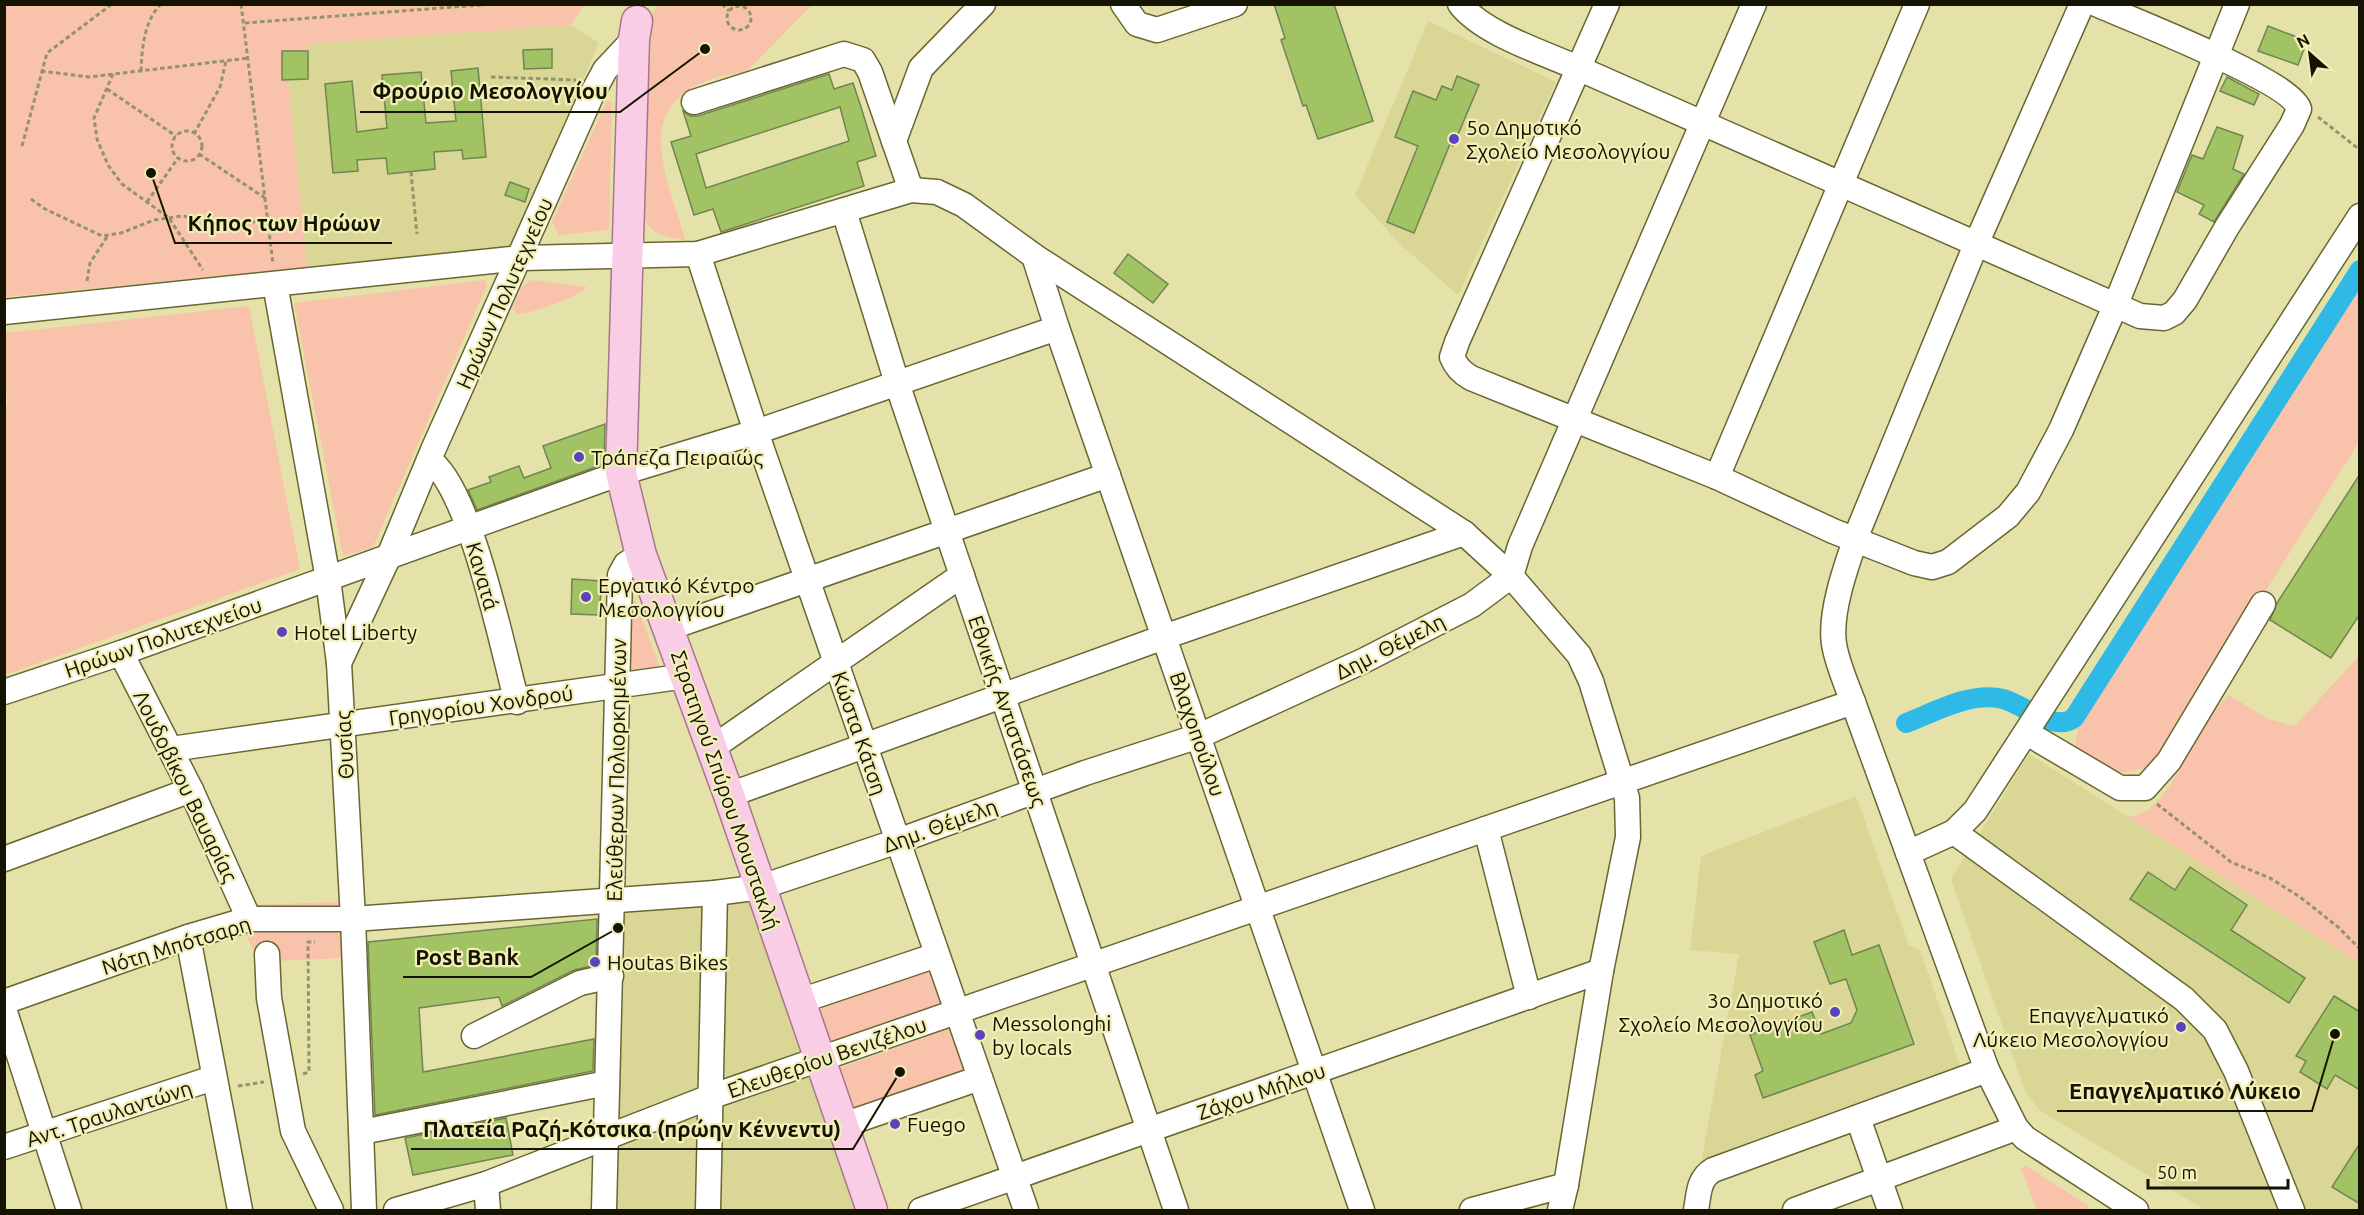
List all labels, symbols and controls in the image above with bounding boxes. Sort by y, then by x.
north arrow [2280,24,2340,84]
text: N [2293,30,2312,52]
callout: Φρούριο Μεσολογγίου [360,72,620,112]
text: Φρούριο Μεσολογγίου [372,78,608,103]
place label: 5ο Δημοτικό Σχολείο Μεσολογγίου [1466,115,1670,163]
marker: 5ο Δημοτικό Σχολείο Μεσολογγίου [1447,132,1461,146]
street label: Ηρώων Πολυτεχνείου [451,194,557,392]
callout: Κήπος των Ηρώων [175,203,392,243]
text: Κήπος των Ηρώων [188,210,381,236]
place label: Τράπεζα Πειραιώς [591,445,763,469]
marker: Τράπεζα Πειραιώς [572,450,586,464]
street label: Κανατά [462,539,504,613]
place label: Eργατικό Κέντρο Μεσολογγίου [598,573,755,621]
marker: Eργατικό Κέντρο Μεσολογγίου [579,590,593,604]
street label: Ηρώων Πολυτεχνείου [61,592,265,682]
street label: Δημ. Θέμελη [1331,608,1449,684]
street label: Εθνικής Αντιστάσεως [964,612,1052,810]
place label: Hotel Liberty [294,620,417,644]
marker: Hotel Liberty [275,625,289,639]
street label: Ελεύθερων Πολιορκημένων [602,638,630,902]
street label: Στρατηγού Σπύρου Μουστακλή [667,647,785,933]
street label: Κώστα Κάτση [828,668,892,798]
street label: Βλαχοπούλου [1165,669,1231,799]
street label: Γρηγορίου Χονδρού [387,680,575,730]
street label: Λουδοβίκου Βαυαρίας [129,686,243,886]
street label: Θυσίας [330,710,358,780]
street label: Δημ. Θέμελη [880,793,1000,857]
street label: Νότη Μπότσαρη [99,911,253,979]
callout: Post Bank [403,937,531,977]
text: Post Bank [415,944,520,969]
place label: Houtas Bikes [607,950,728,974]
marker: Houtas Bikes [588,955,602,969]
place label: 3ο Δημοτικό Σχολείο Μεσολογγίου [1619,988,1823,1036]
place label: Επαγγελματικό Λύκειο Μεσολογγίου [1973,1003,2169,1051]
marker: 3ο Δημοτικό Σχολείο Μεσολογγίου [1828,1005,1842,1019]
place label: Messolonghi by locals [992,1011,1111,1059]
street label: Ελευθερίου Βενιζέλου [724,1012,930,1102]
marker: Επαγγελματικό Λύκειο Μεσολογγίου [2174,1020,2188,1034]
marker: Messolonghi by locals [973,1028,987,1042]
street label: Ζάχου Μήλιου [1194,1058,1328,1124]
callout: Επαγγελματικό Λύκειο [2057,1071,2312,1111]
street label: Αντ. Τραυλαντώνη [23,1075,195,1151]
text: Επαγγελματικό Λύκειο [2069,1078,2301,1103]
callout: Πλατεία Ραζή-Κότσικα (πρώην Κέννεντυ) [411,1109,853,1149]
place label: Fuego [907,1112,966,1136]
text: Πλατεία Ραζή-Κότσικα (πρώην Κέννεντυ) [423,1116,841,1142]
marker: Fuego [888,1117,902,1131]
scale bar [2148,1152,2288,1190]
text: 50 m [2157,1162,2197,1182]

